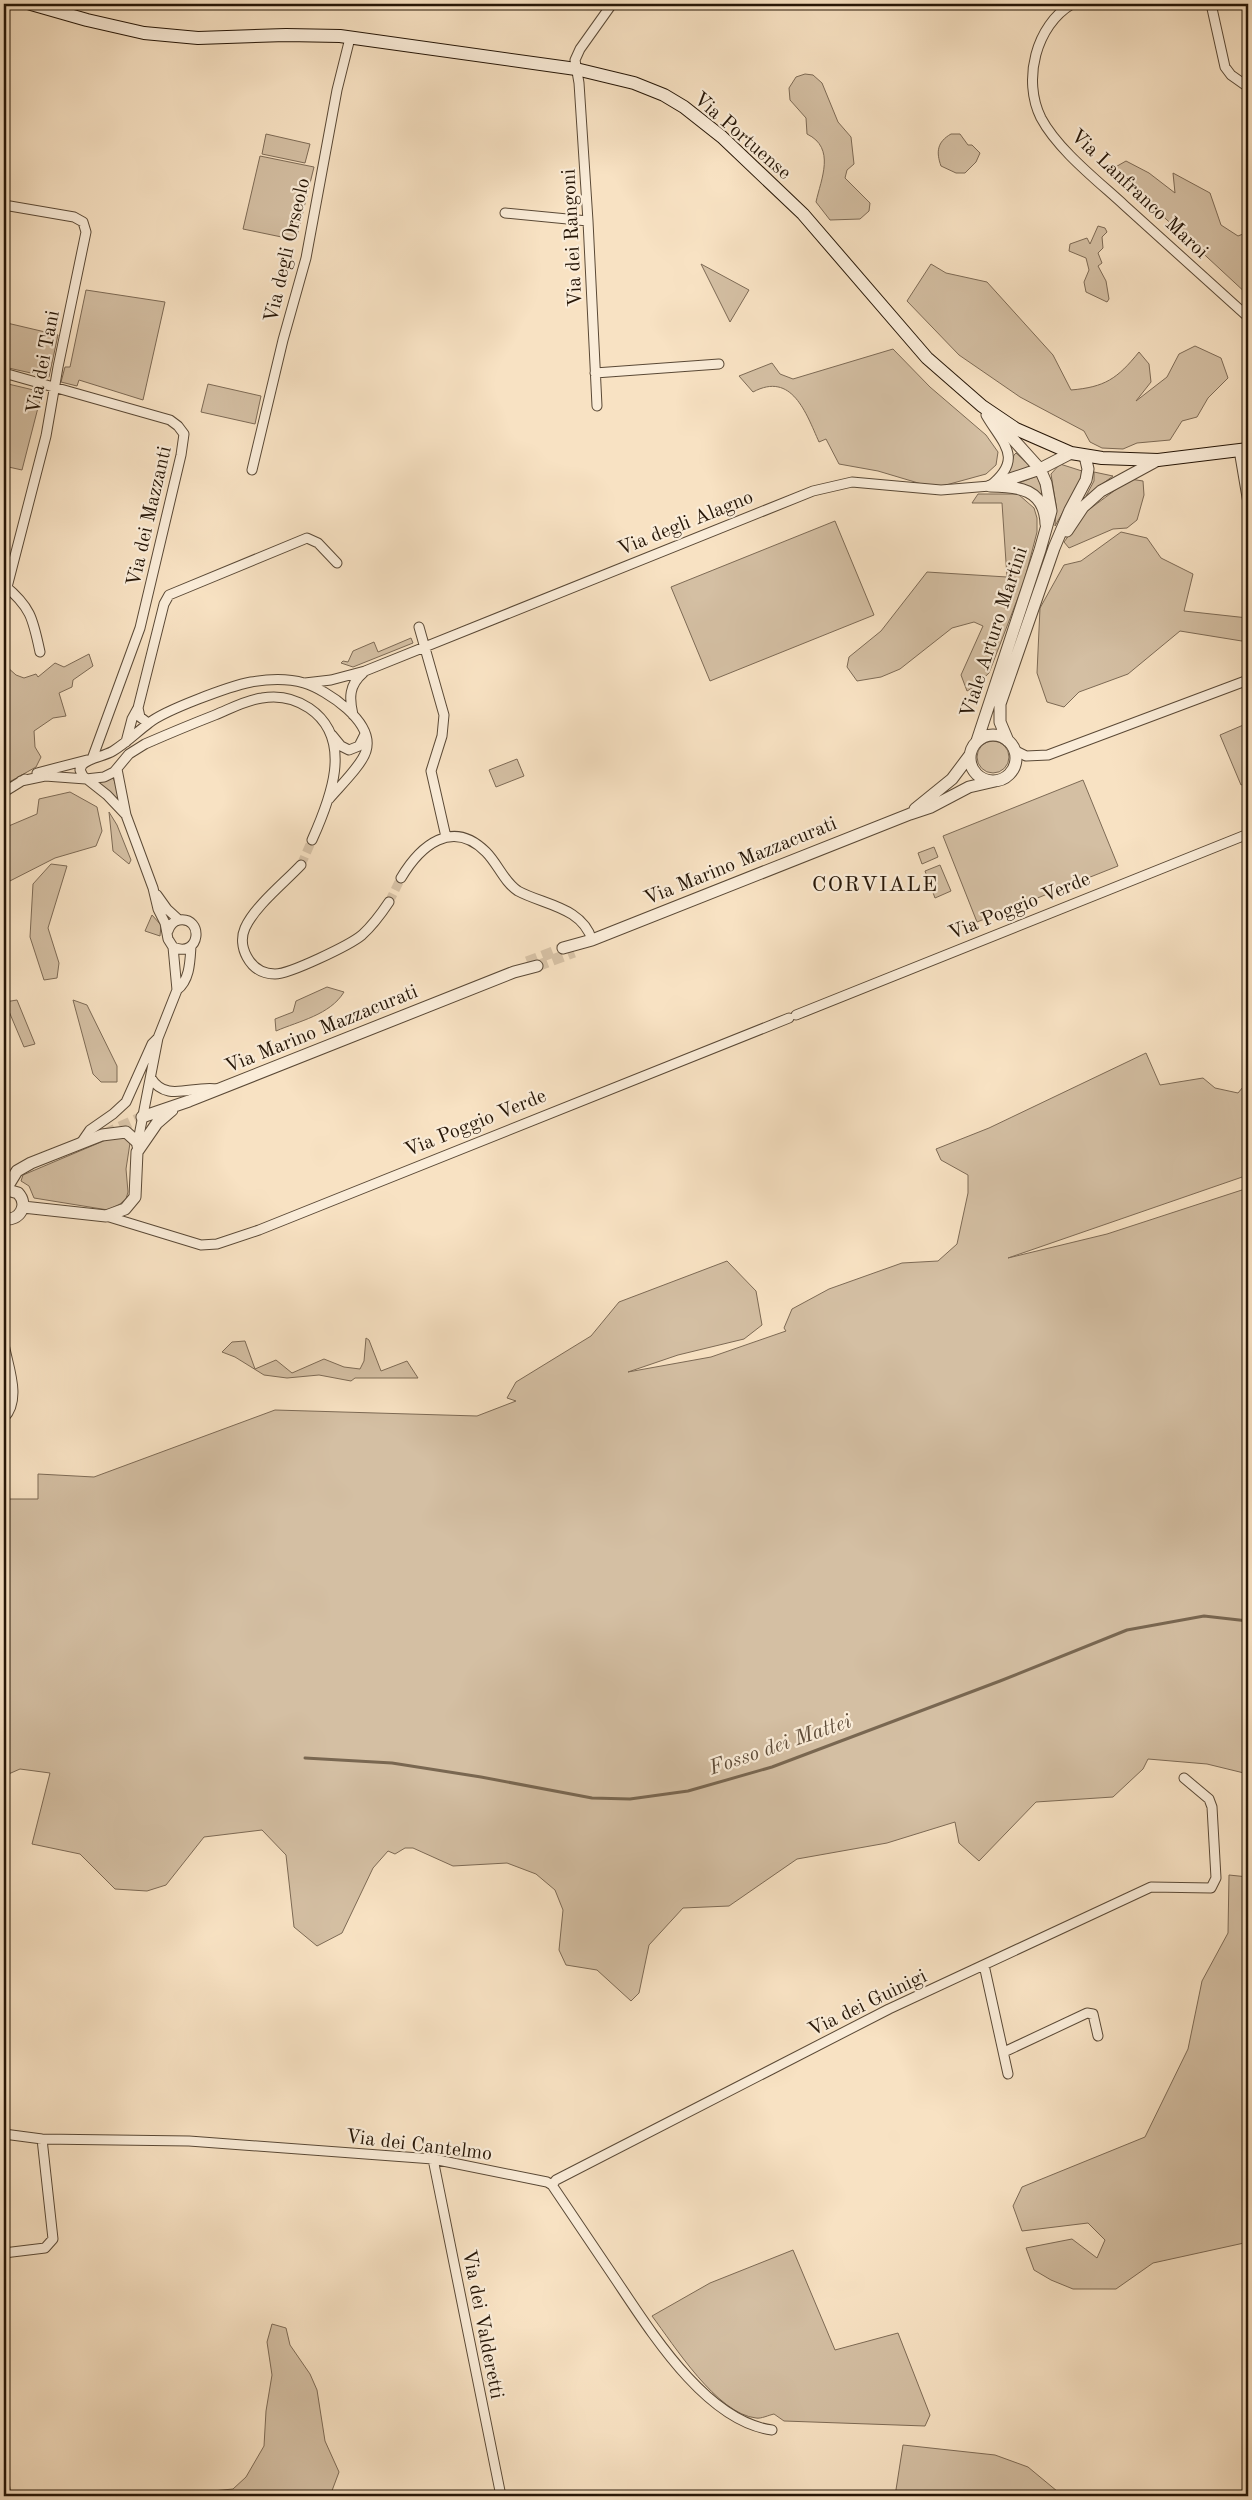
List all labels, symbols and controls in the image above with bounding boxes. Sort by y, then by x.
street label: Via Portuense [689,89,794,184]
street label: Via Lanfranco Maroi [1066,126,1211,263]
street label: Via dei Rangoni [559,168,587,307]
street label: Via degli Orseolo [262,176,314,325]
street label: Via dei Tani [24,309,64,416]
street label: Via dei Mazzanti [124,444,176,589]
street label: Via degli Alagno [615,488,756,560]
street label: Viale Arturo Martini [958,545,1032,721]
street label: Via Marino Mazzacurati [642,814,840,910]
street label: Via Poggio Verde [946,869,1093,944]
district label: CORVIALE [812,874,938,896]
street label: Via Marino Mazzacurati [223,982,421,1078]
street label: Via Poggio Verde [402,1086,549,1161]
water label: Fosso dei Mattei [706,1711,854,1780]
street label: Via dei Guinigi [806,1967,930,2041]
street label: Via dei Cantelmo [344,2127,493,2165]
street label: Via dei Valderetti [458,2248,506,2401]

